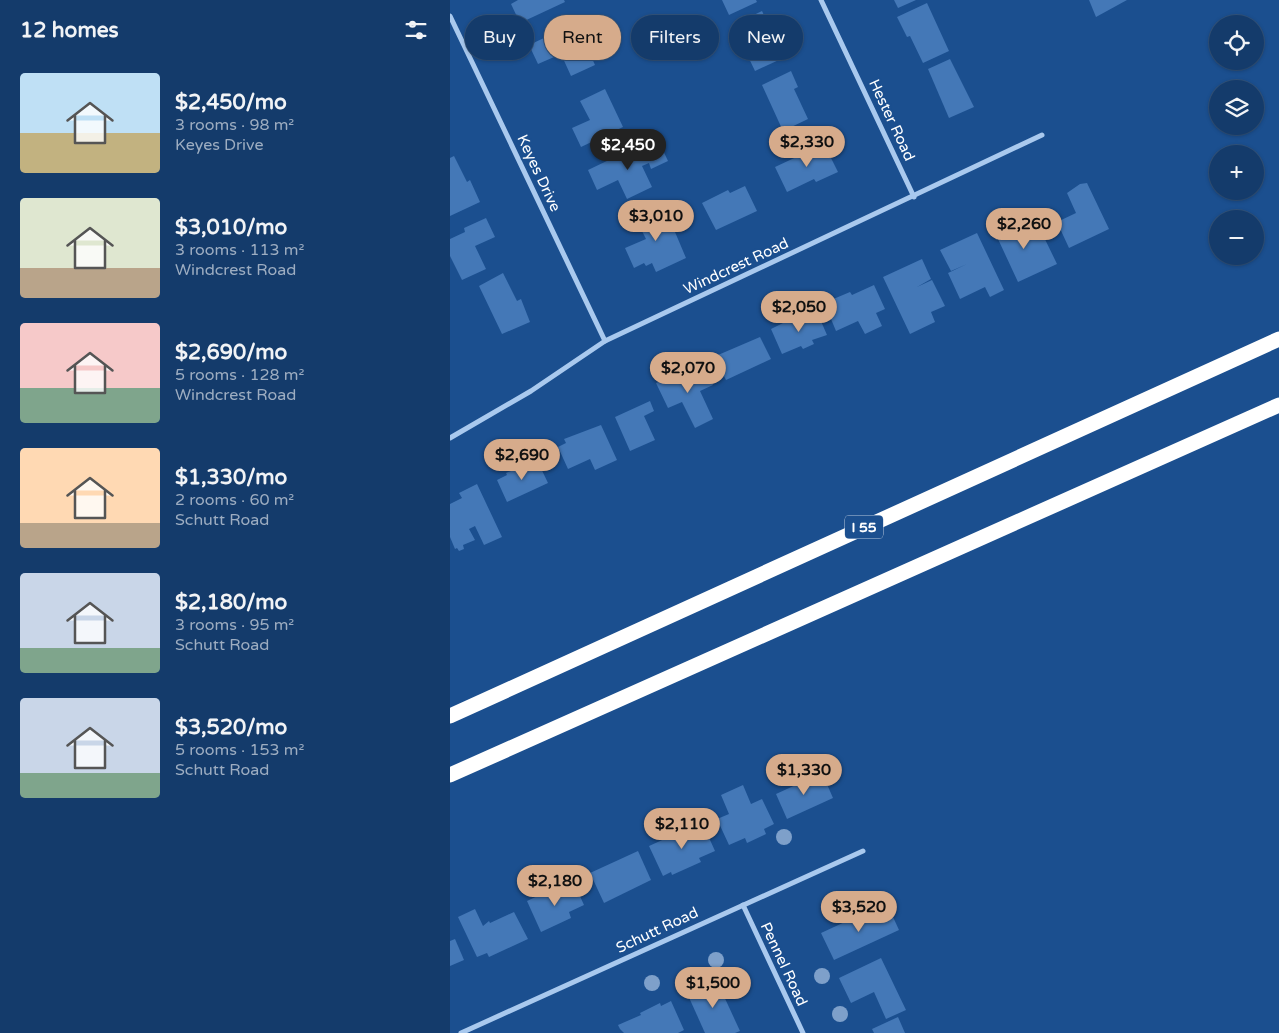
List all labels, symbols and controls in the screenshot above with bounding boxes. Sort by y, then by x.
chip: Buy [465,15,534,60]
chip: Rent [544,15,621,60]
chip: Filters [631,15,719,60]
chip: New [729,15,803,60]
map controls [1209,15,1264,265]
button: locate [1209,15,1264,70]
icon: filters [402,16,430,44]
text: 12 homes [20,18,119,43]
street label: Hester Road [865,76,919,164]
button: layers [1209,80,1264,135]
text: $2,450/mo [175,90,287,115]
icon: home [60,93,120,153]
text: 3 rooms · 98 m² [175,115,294,135]
pin: $2,330 [766,126,848,168]
pin: $2,450 [587,128,669,171]
street label: Keyes Drive [513,132,565,214]
text: $2,330 [780,132,834,152]
text: Keyes Drive [175,135,263,155]
text: $2,450 [601,135,655,155]
button: + [1209,145,1264,200]
pin: $3,010 [615,200,697,242]
text: $3,010 [629,206,683,226]
pin: $2,260 [983,208,1065,250]
button: − [1209,210,1264,265]
text: $2,260 [997,214,1051,234]
text: $3,010/mo [175,215,287,240]
icon: home [60,218,120,278]
street label: Windcrest Road [681,234,791,298]
text: 3 rooms · 113 m² [175,240,304,260]
text: Windcrest Road [175,260,296,280]
pin: $2,050 [758,290,840,333]
text: $2,050 [772,297,826,317]
text: $2,690/mo [175,340,287,365]
icon: home [60,343,120,403]
pin: $2,070 [647,352,729,394]
text: $2,070 [661,358,715,378]
text: 5 rooms · 128 m² [175,365,304,385]
text: Windcrest Road [175,385,296,405]
pin: $2,690 [481,438,563,481]
text: $2,690 [495,445,549,465]
text: $1,330/mo [175,465,287,490]
icon: home [60,468,120,528]
text: 2 rooms · 60 m² [175,490,294,510]
text: Schutt Road [175,510,269,530]
road number: I 55 [845,516,883,538]
text: $2,180/mo [175,590,287,615]
icon: home [60,593,120,653]
text: 3 rooms · 95 m² [175,615,294,635]
text: Schutt Road [175,635,269,655]
text: $3,520/mo [175,715,287,740]
icon: home [60,718,120,778]
text: 5 rooms · 153 m² [175,740,304,760]
pin: $1,330 [763,754,845,796]
text: Schutt Road [175,760,269,780]
text: $1,330 [777,760,831,780]
pin: $2,110 [641,808,723,850]
text: $2,110 [655,814,709,834]
pin: $2,180 [514,864,596,907]
text: $2,180 [528,871,582,891]
pin: $3,520 [818,890,900,933]
text: $3,520 [832,897,886,917]
street label: Schutt Road [613,903,701,957]
street label: Pennel Road [757,919,811,1009]
pin: $1,500 [672,966,754,1009]
text: $1,500 [686,973,740,993]

